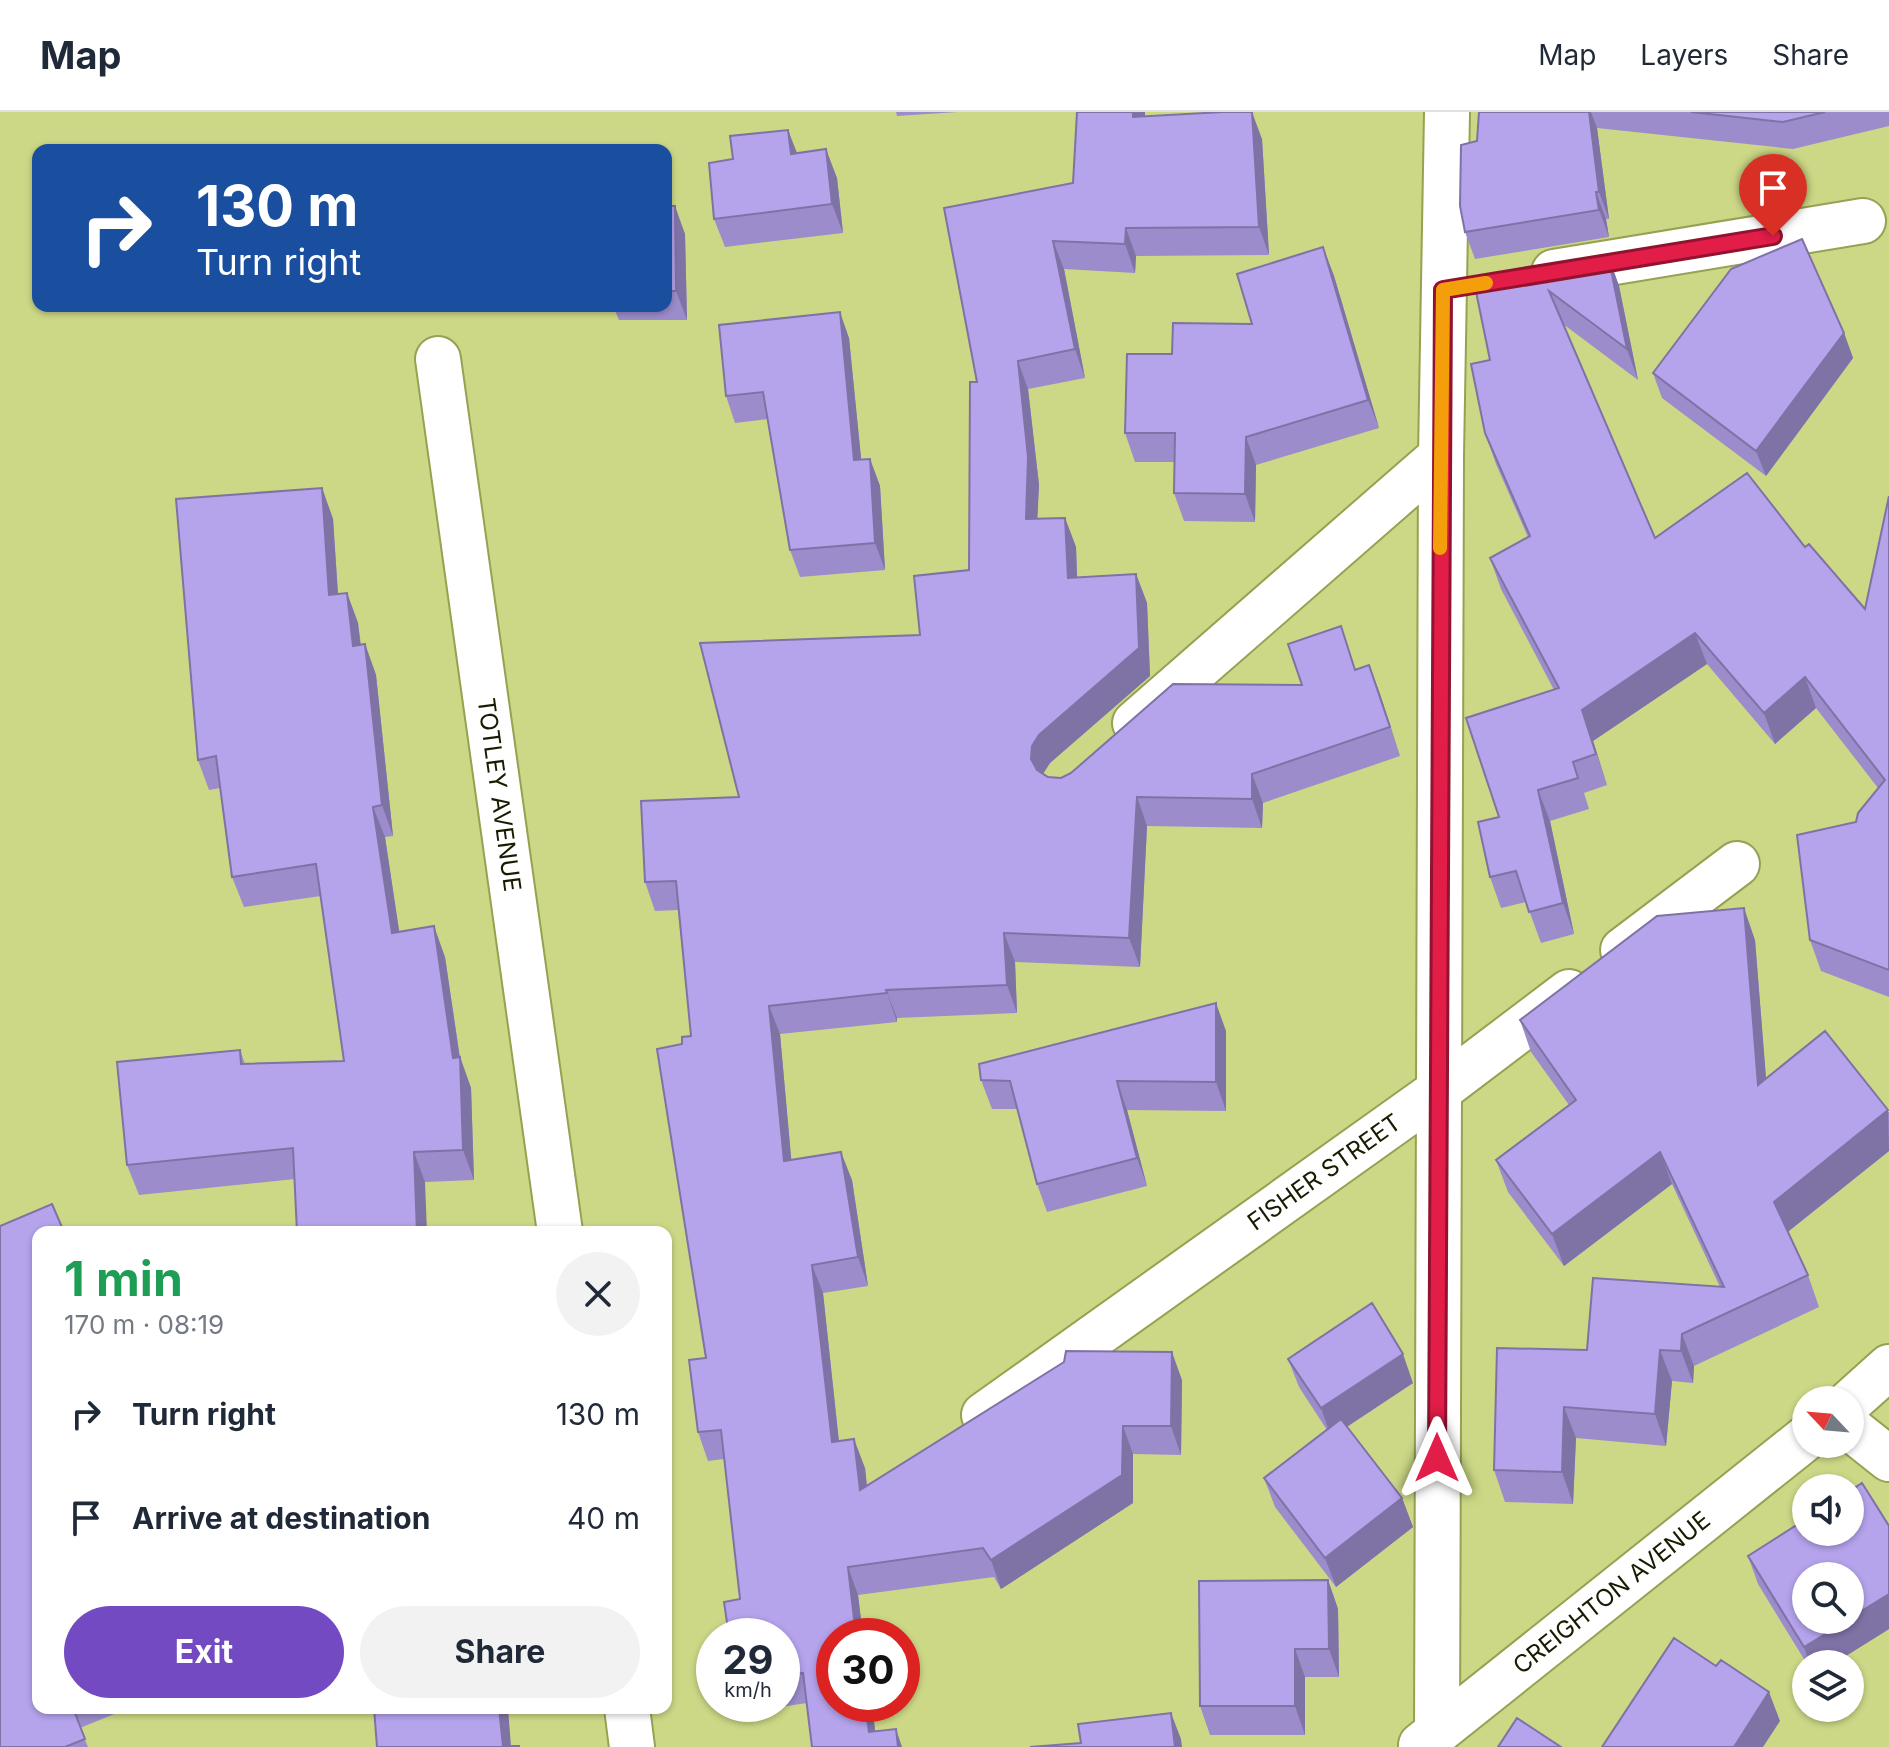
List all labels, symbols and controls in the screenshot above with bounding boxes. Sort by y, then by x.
text: Map [40,32,121,78]
text: Map [1538,38,1596,72]
text: Layers [1640,38,1728,72]
text: Share [1772,38,1849,72]
pin [1739,154,1807,236]
icon: arrive [1751,166,1795,210]
text: 130 m [196,172,358,240]
icon: right [64,176,168,280]
text: Turn right [196,240,361,284]
street label: TOTLEY AVENUE [472,696,527,893]
street label: FISHER STREET [1242,1108,1406,1236]
text: 1 min [64,1249,183,1308]
button: close [556,1252,640,1336]
text: 170 m · 08:19 [64,1309,224,1340]
north arrow [1792,1386,1864,1458]
map controls [1792,1386,1864,1722]
icon: right [64,1392,108,1436]
text: Turn right [132,1396,276,1432]
text: 130 m [556,1396,640,1432]
position arrow [1395,1416,1479,1500]
button: sound [1792,1474,1864,1546]
icon: arrive [64,1496,108,1540]
text: Arrive at destination [132,1500,430,1536]
text: 40 m [567,1500,640,1536]
street label: CREIGHTON AVENUE [1507,1505,1716,1680]
button: search [1792,1562,1864,1634]
button: Exit [64,1606,344,1698]
button: Share [360,1606,640,1698]
speed limit sign: 30 [816,1618,920,1722]
text: 29 [722,1635,774,1684]
button: layers [1792,1650,1864,1722]
text: km/h [724,1678,772,1702]

